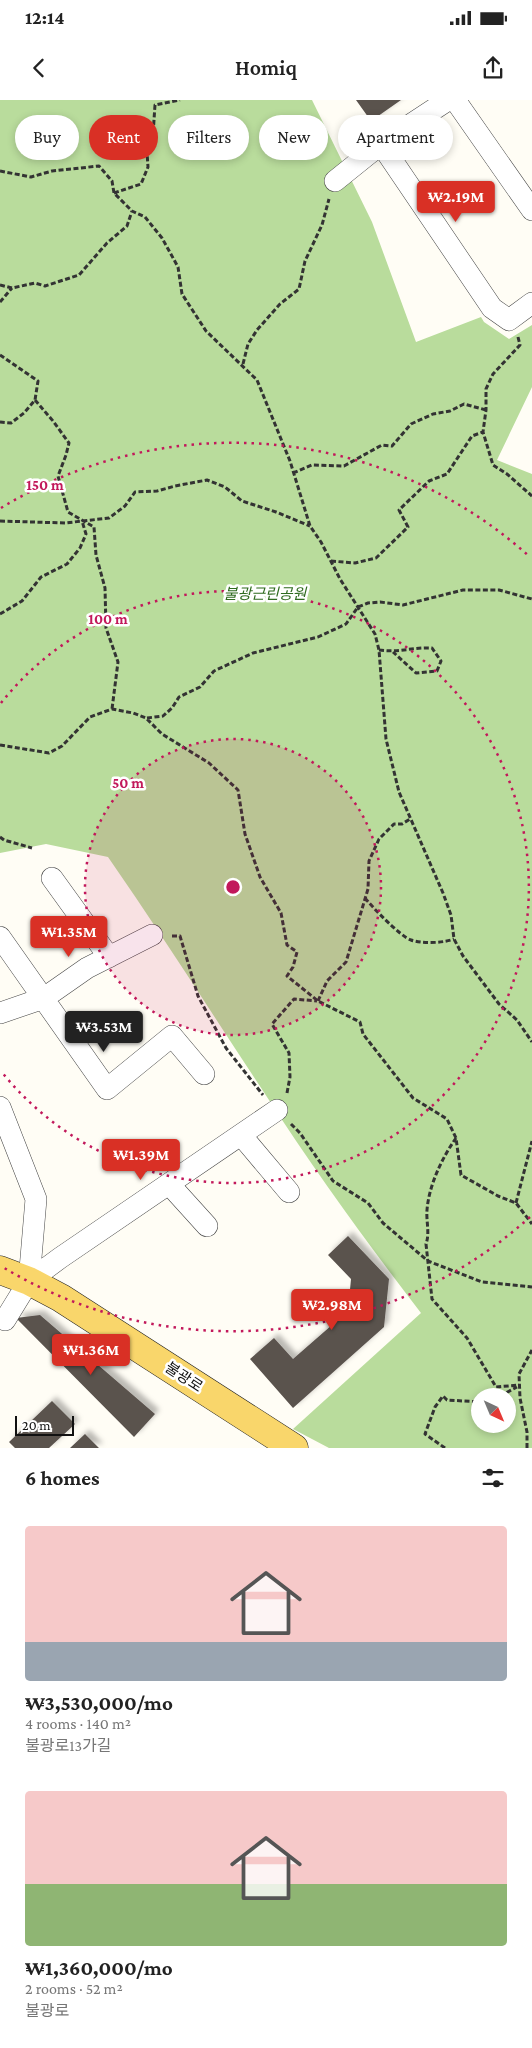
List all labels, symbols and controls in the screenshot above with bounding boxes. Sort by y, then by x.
text: 12:14 [25,7,64,28]
icon: back [25,54,53,82]
icon: share [479,54,507,82]
text: Homiq [235,55,297,80]
chip: Buy [15,115,79,160]
chip: Rent [89,115,158,160]
chip: Filters [168,115,249,160]
chip: New [259,115,328,160]
chip: Apartment [338,115,453,160]
pin: ₩2.19M [415,180,497,223]
text: ₩2.19M [428,188,484,205]
text: 150 m [26,477,64,493]
park label: 불광근린공원 [224,586,308,602]
text: 100 m [88,611,128,627]
text: 50 m [112,775,144,791]
centre of rings [224,878,242,896]
pin: ₩1.35M [28,916,110,958]
text: ₩1.35M [41,923,97,940]
pin: ₩3.53M [63,1010,145,1053]
text: ₩3.53M [76,1018,132,1035]
pin: ₩1.39M [100,1138,182,1181]
text: ₩1.39M [113,1146,169,1163]
pin: ₩2.98M [291,1288,373,1331]
text: ₩2.98M [302,1296,362,1313]
pin: ₩1.36M [50,1334,132,1376]
text: ₩1.36M [63,1341,119,1358]
street label: 불광로 [162,1359,206,1395]
north arrow [471,1388,516,1432]
map controls [471,1388,516,1433]
scale bar [15,1413,74,1436]
text: 20 m [22,1417,50,1433]
icon: filters [479,1464,507,1492]
text: 6 homes [25,1466,100,1490]
icon: home [221,1558,311,1648]
text: ₩3,530,000/mo [25,1691,173,1715]
text: 4 rooms · 140 m² [25,1715,131,1732]
text: 불광로13가길 [25,1737,112,1754]
icon: home [221,1823,311,1913]
text: ₩1,360,000/mo [25,1956,173,1980]
text: 2 rooms · 52 m² [25,1980,123,1997]
text: 불광로 [25,2002,69,2019]

